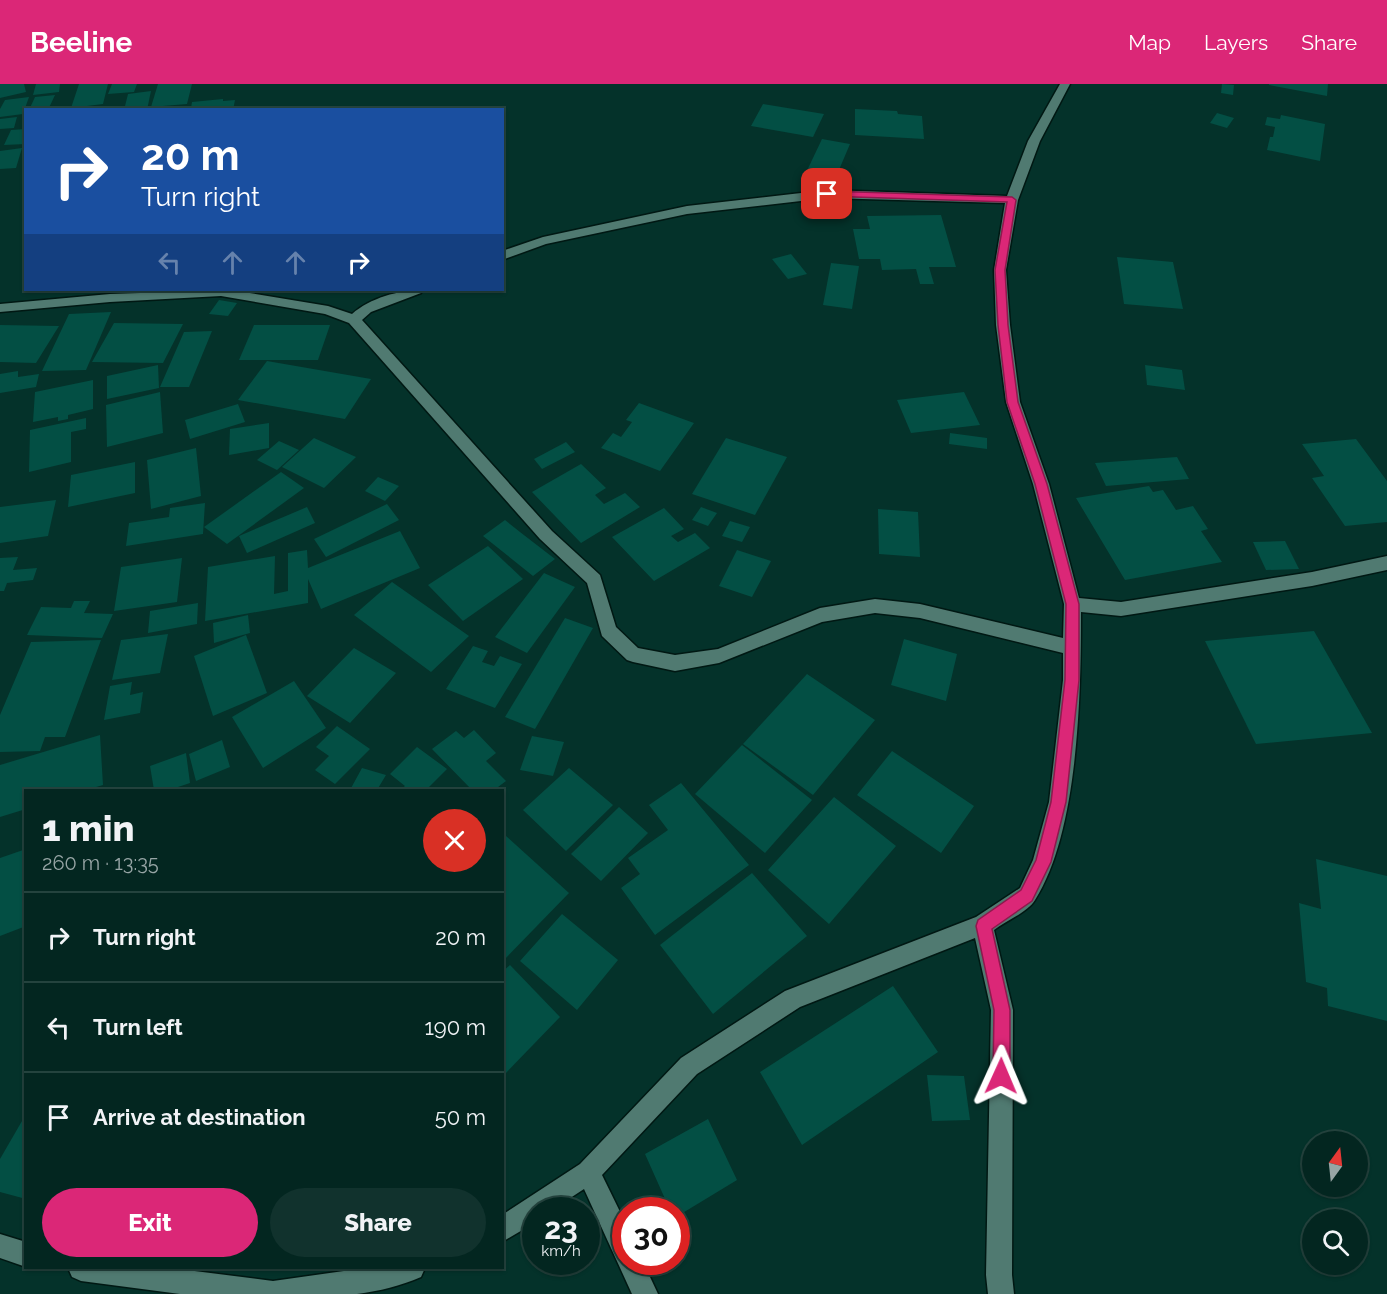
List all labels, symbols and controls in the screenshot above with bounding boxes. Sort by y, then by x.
text: Beeline [30,26,132,59]
text: Map [1128,30,1171,55]
text: Layers [1204,30,1268,55]
text: Share [1301,30,1357,55]
text: 20 m [141,131,240,180]
icon: right [42,132,120,210]
pin [801,168,852,219]
icon: arrive [810,177,843,210]
text: Turn right [141,181,260,212]
icon: left [153,246,186,279]
icon: ahead [216,246,249,279]
icon: ahead [279,246,312,279]
icon: right [342,246,375,279]
text: 1 min [42,807,134,849]
button: close [423,809,486,872]
text: 260 m · 13:35 [42,851,159,875]
icon: right [42,921,75,954]
text: Turn right [93,924,196,950]
text: 20 m [435,924,486,950]
icon: left [42,1011,75,1044]
text: Turn left [93,1014,183,1040]
text: 190 m [424,1014,486,1040]
position arrow [969,1044,1033,1108]
icon: arrive [42,1101,75,1134]
text: Arrive at destination [93,1104,306,1130]
text: 50 m [435,1104,486,1130]
north arrow [1302,1131,1368,1197]
map controls [1302,1131,1368,1275]
button: Exit [42,1188,258,1257]
button: Share [270,1188,486,1257]
speed limit sign: 30 [612,1197,690,1275]
button: search [1302,1209,1368,1275]
text: 23 [544,1211,578,1246]
text: km/h [541,1242,581,1260]

